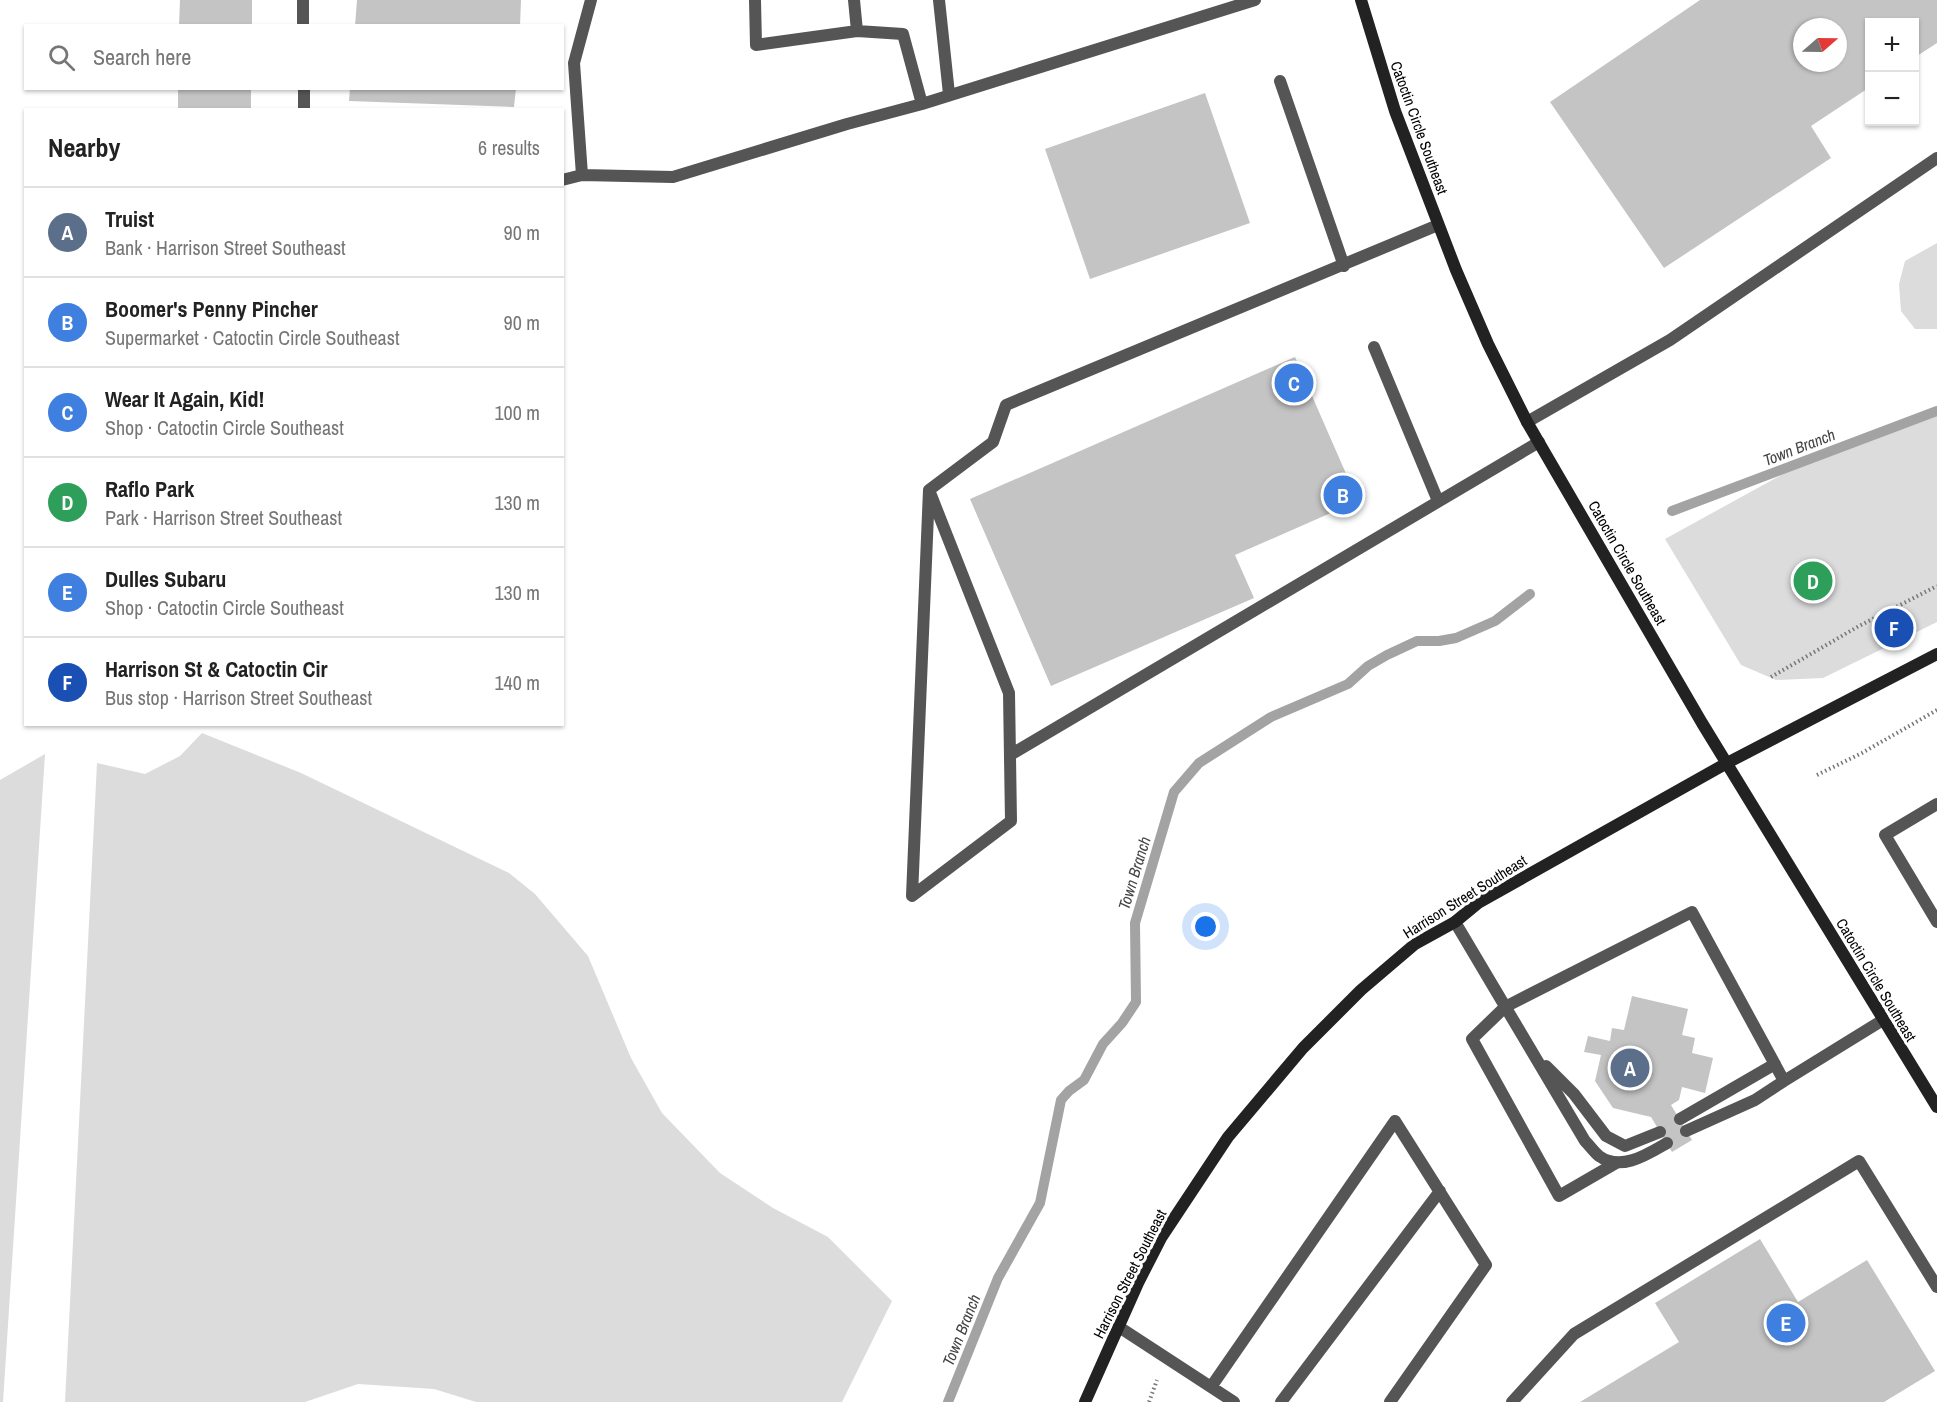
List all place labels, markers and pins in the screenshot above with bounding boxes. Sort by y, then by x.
pin: C [1274,360,1314,406]
pin: B [1324,472,1362,518]
pin: D [1794,558,1832,604]
pin: F [1874,606,1914,650]
pin: A [1610,1046,1650,1090]
pin: E [1766,1300,1806,1346]

